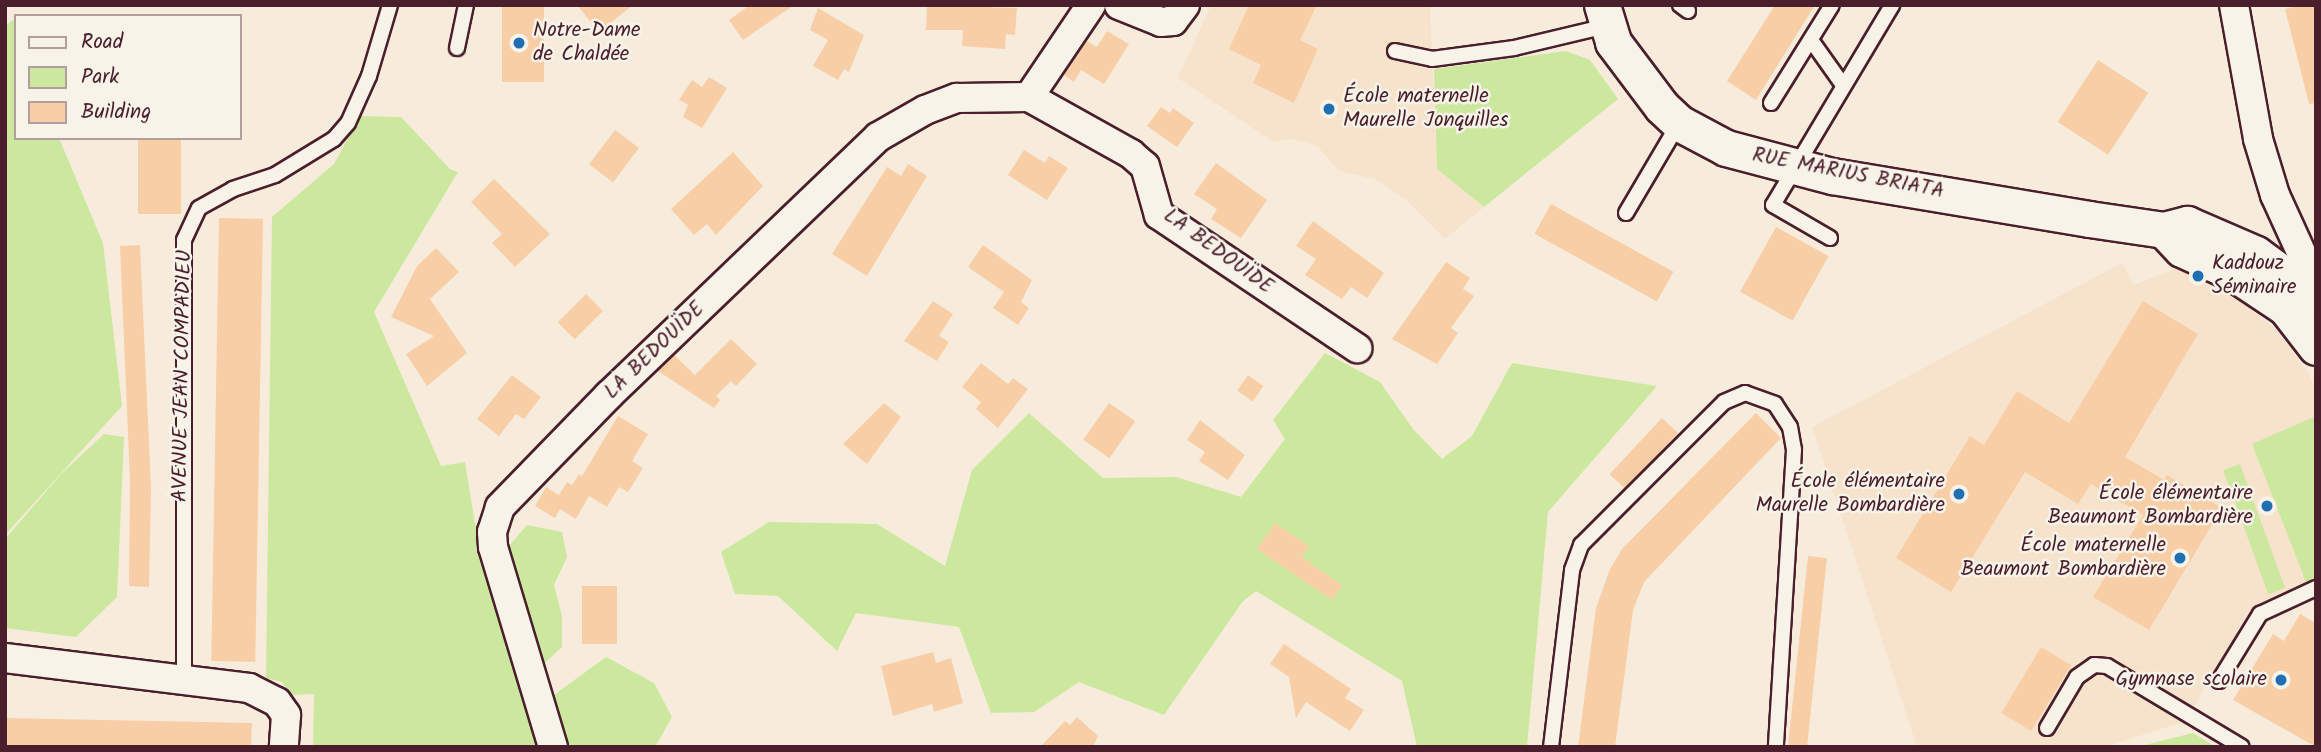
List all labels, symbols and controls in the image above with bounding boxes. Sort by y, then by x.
legend [14,14,242,140]
place label: Notre-Dame de Chaldée [533,18,640,68]
text: Road [81,26,123,59]
marker: Notre-Dame de Chaldée [511,35,527,51]
text: Park [81,61,119,94]
place label: École maternelle Maurelle Jonquilles [1343,84,1508,134]
text: Building [81,96,151,129]
marker: École maternelle Maurelle Jonquilles [1321,101,1337,117]
street label: RUE MARIUS BRIATA [1750,143,1946,205]
street label: LA BEDOUÏDE [1158,204,1278,300]
street label: AVENUE JEAN COMPADIEU [168,250,198,502]
place label: Kaddouz Séminaire [2212,251,2297,301]
marker: Kaddouz Séminaire [2190,268,2206,284]
street label: LA BEDOUÏDE [600,297,710,405]
place label: École élémentaire Maurelle Bombardière [1755,469,1945,519]
place label: École élémentaire Beaumont Bombardière [2048,481,2253,531]
marker: École élémentaire Maurelle Bombardière [1951,486,1967,502]
marker: École élémentaire Beaumont Bombardière [2259,498,2275,514]
place label: École maternelle Beaumont Bombardière [1961,533,2166,583]
marker: École maternelle Beaumont Bombardière [2172,550,2188,566]
place label: Gymnase scolaire [2116,667,2267,693]
marker: Gymnase scolaire [2273,672,2289,688]

